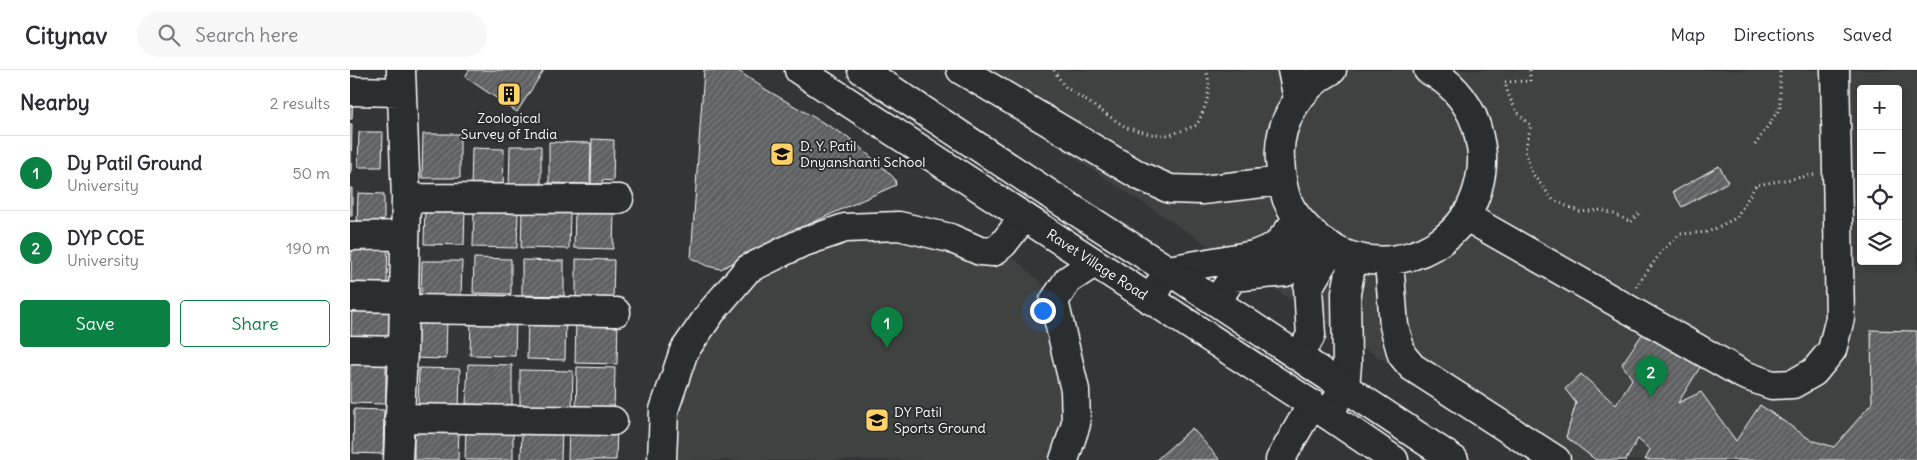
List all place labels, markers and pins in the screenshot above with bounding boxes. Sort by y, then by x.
building icon: Zoological Survey of India [496,81,522,107]
place label: Zoological Survey of India [461,109,557,143]
place label: D. Y. Patil Dnyanshanti School [800,137,925,171]
school or university icon: D. Y. Patil Dnyanshanti School [769,141,795,167]
pin: 1 [871,307,903,348]
pin: 2 [1635,356,1667,397]
place label: DY Patil Sports Ground [894,403,986,437]
school or university icon: DY Patil Sports Ground [864,407,890,433]

